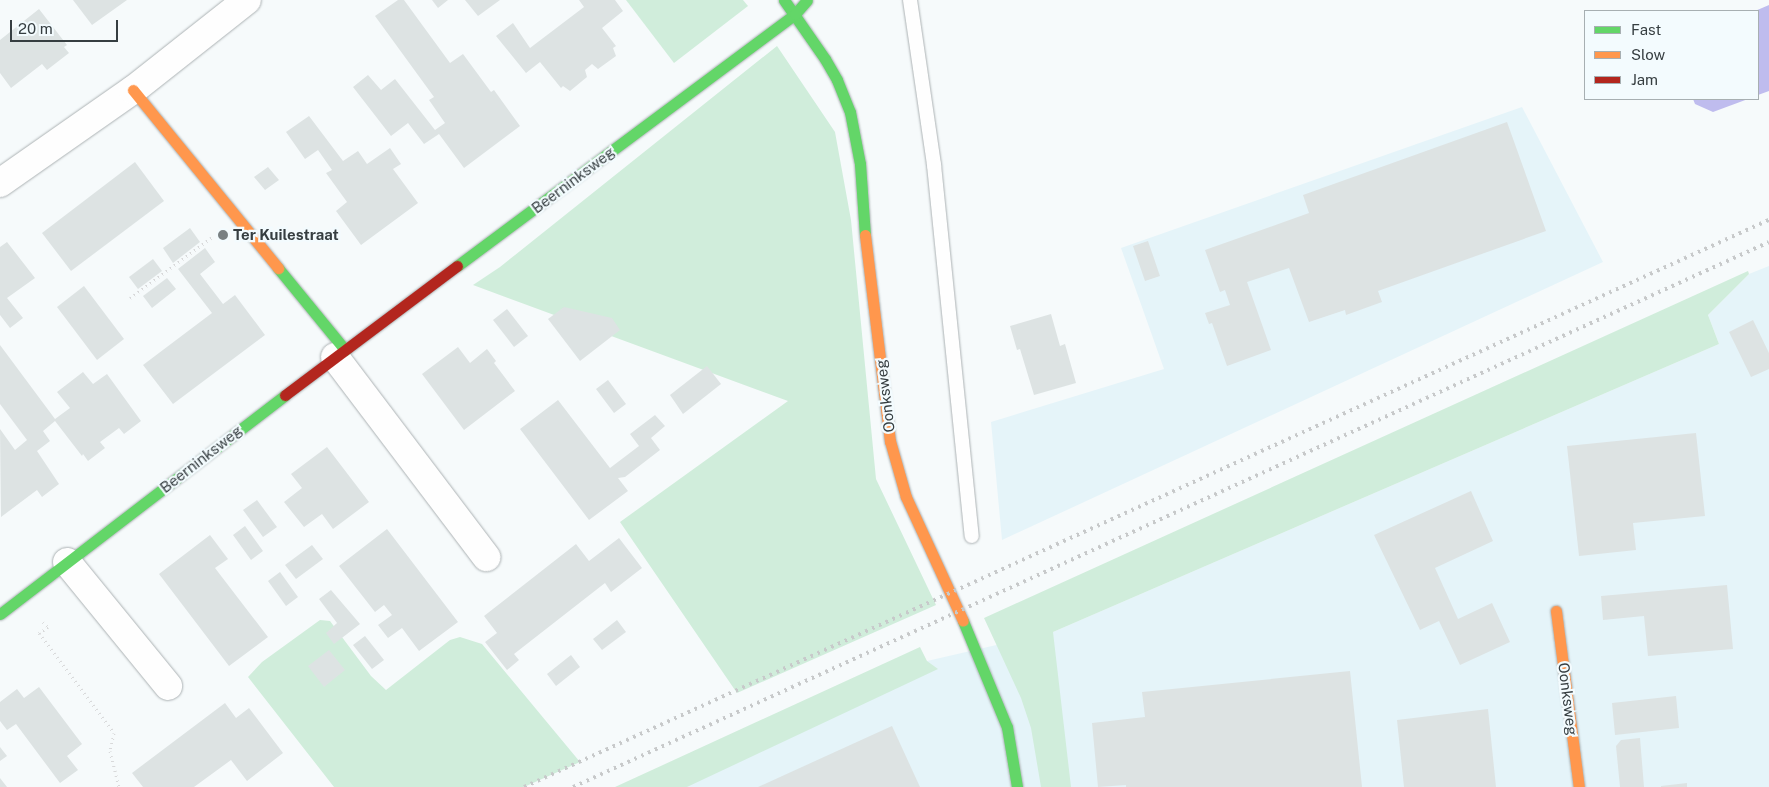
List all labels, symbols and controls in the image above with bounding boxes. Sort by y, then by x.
scale bar [12,10,120,42]
legend [1584,10,1759,100]
text: 20 m [18,20,53,37]
text: Fast [1631,21,1661,38]
text: Slow [1631,46,1665,63]
text: Jam [1631,71,1658,88]
street label: Beerninksweg [528,143,618,217]
place label: Ter Kuilestraat [233,226,339,244]
marker: Ter Kuilestraat [217,229,229,241]
street label: Oonksweg [872,359,898,433]
street label: Beerninksweg [156,421,246,497]
street label: Oonksweg [1555,662,1581,736]

